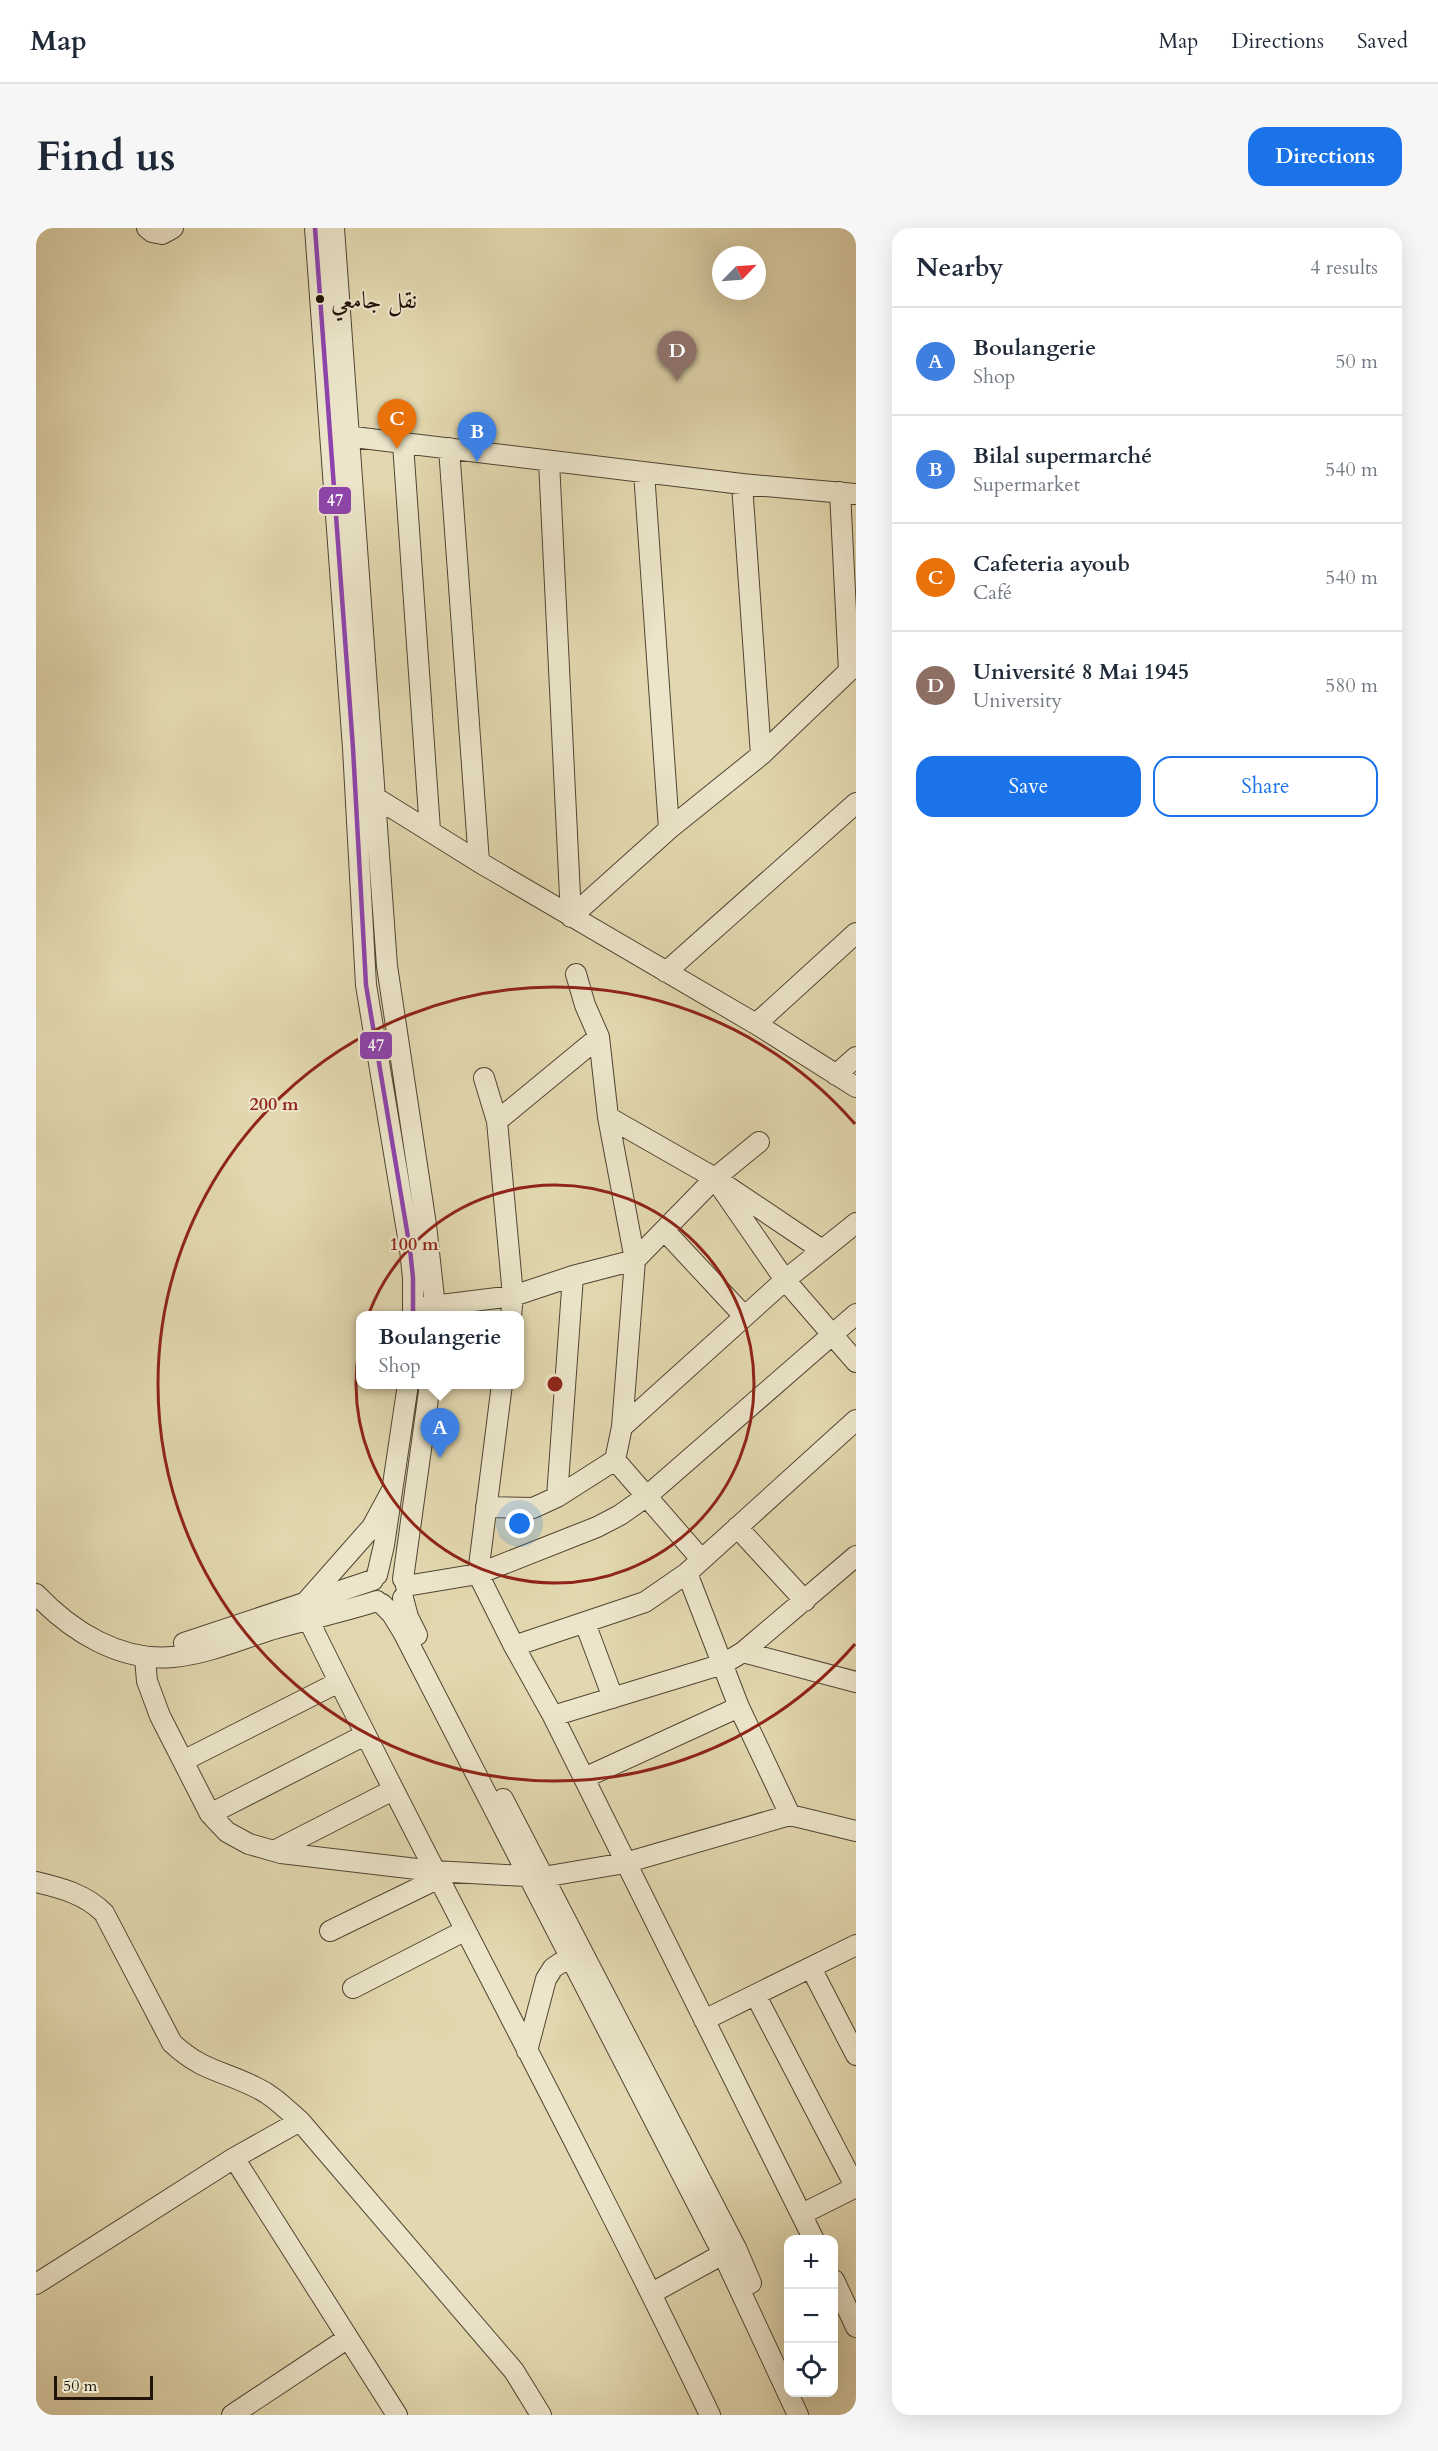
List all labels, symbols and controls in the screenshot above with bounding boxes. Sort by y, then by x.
text: Map [30,22,87,60]
text: Map [1158,27,1198,56]
text: Directions [1231,27,1324,56]
text: Saved [1357,27,1408,56]
button: Directions [1248,127,1402,186]
text: Find us [36,128,176,185]
north arrow [712,246,766,300]
text: Nearby [916,250,1004,285]
text: 4 results [1310,254,1378,281]
place label: نقل جامعي [331,284,417,322]
marker: نقل جامعي [314,293,326,305]
pin: D [658,332,696,381]
text: Boulangerie [973,333,1096,363]
text: A [928,348,943,375]
text: 50 m [1335,348,1378,375]
text: Shop [973,363,1015,390]
pin: C [378,400,416,449]
pin: B [458,412,496,462]
text: Bilal supermarché [973,441,1152,471]
text: B [928,456,943,483]
text: 540 m [1325,456,1378,483]
text: Supermarket [973,471,1080,498]
line badge: 47 [318,486,352,515]
text: 47 [327,490,343,512]
text: Cafeteria ayoub [973,549,1130,579]
text: C [928,564,943,591]
text: 540 m [1325,564,1378,591]
text: Café [973,579,1012,606]
text: Université 8 Mai 1945 [973,657,1189,687]
text: D [927,672,944,699]
text: 580 m [1325,672,1378,699]
text: University [973,687,1062,714]
button: Save [916,756,1141,817]
button: Share [1153,756,1378,817]
line badge: 47 [359,1031,393,1060]
text: 47 [368,1035,384,1057]
text: 200 m [249,1092,299,1117]
text: 100 m [389,1232,439,1257]
popup [356,1311,524,1389]
text: Boulangerie [378,1322,502,1352]
text: Shop [378,1352,421,1379]
centre of rings [545,1374,565,1394]
pin: A [420,1408,460,1458]
your location [505,1509,534,1538]
map controls [784,2235,838,2397]
button: + [784,2235,838,2289]
button: − [784,2289,838,2343]
button: locate [784,2343,838,2397]
scale bar [54,2373,153,2400]
text: 50 m [63,2375,97,2397]

